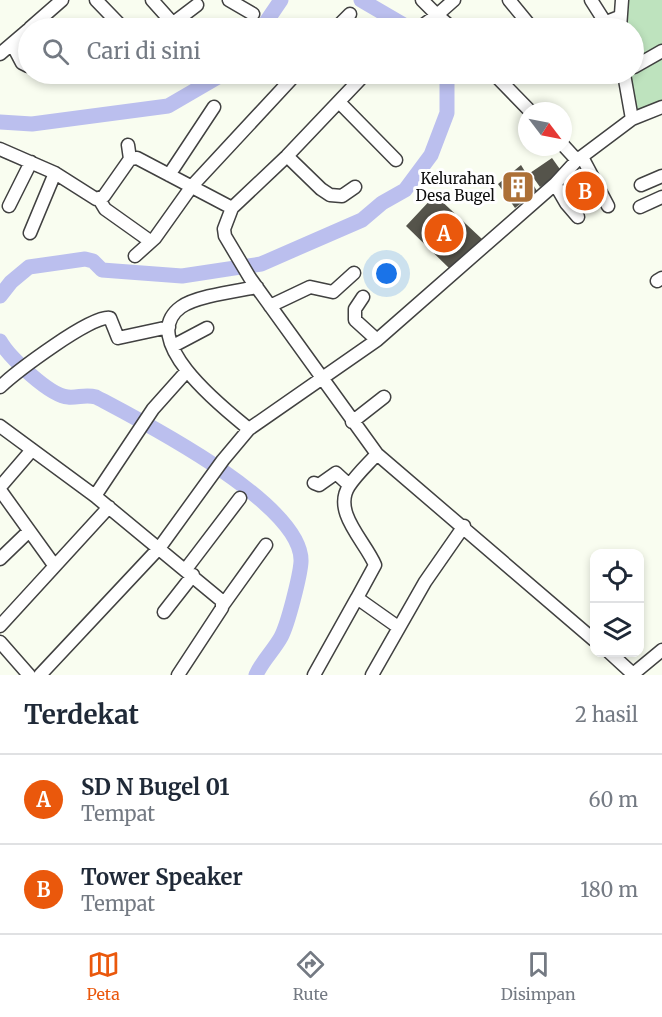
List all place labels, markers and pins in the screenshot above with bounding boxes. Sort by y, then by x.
pin: B [566,168,604,213]
place label: Kelurahan Desa Bugel [416,169,495,205]
building icon: Kelurahan Desa Bugel [500,169,536,205]
pin: A [424,210,464,256]

